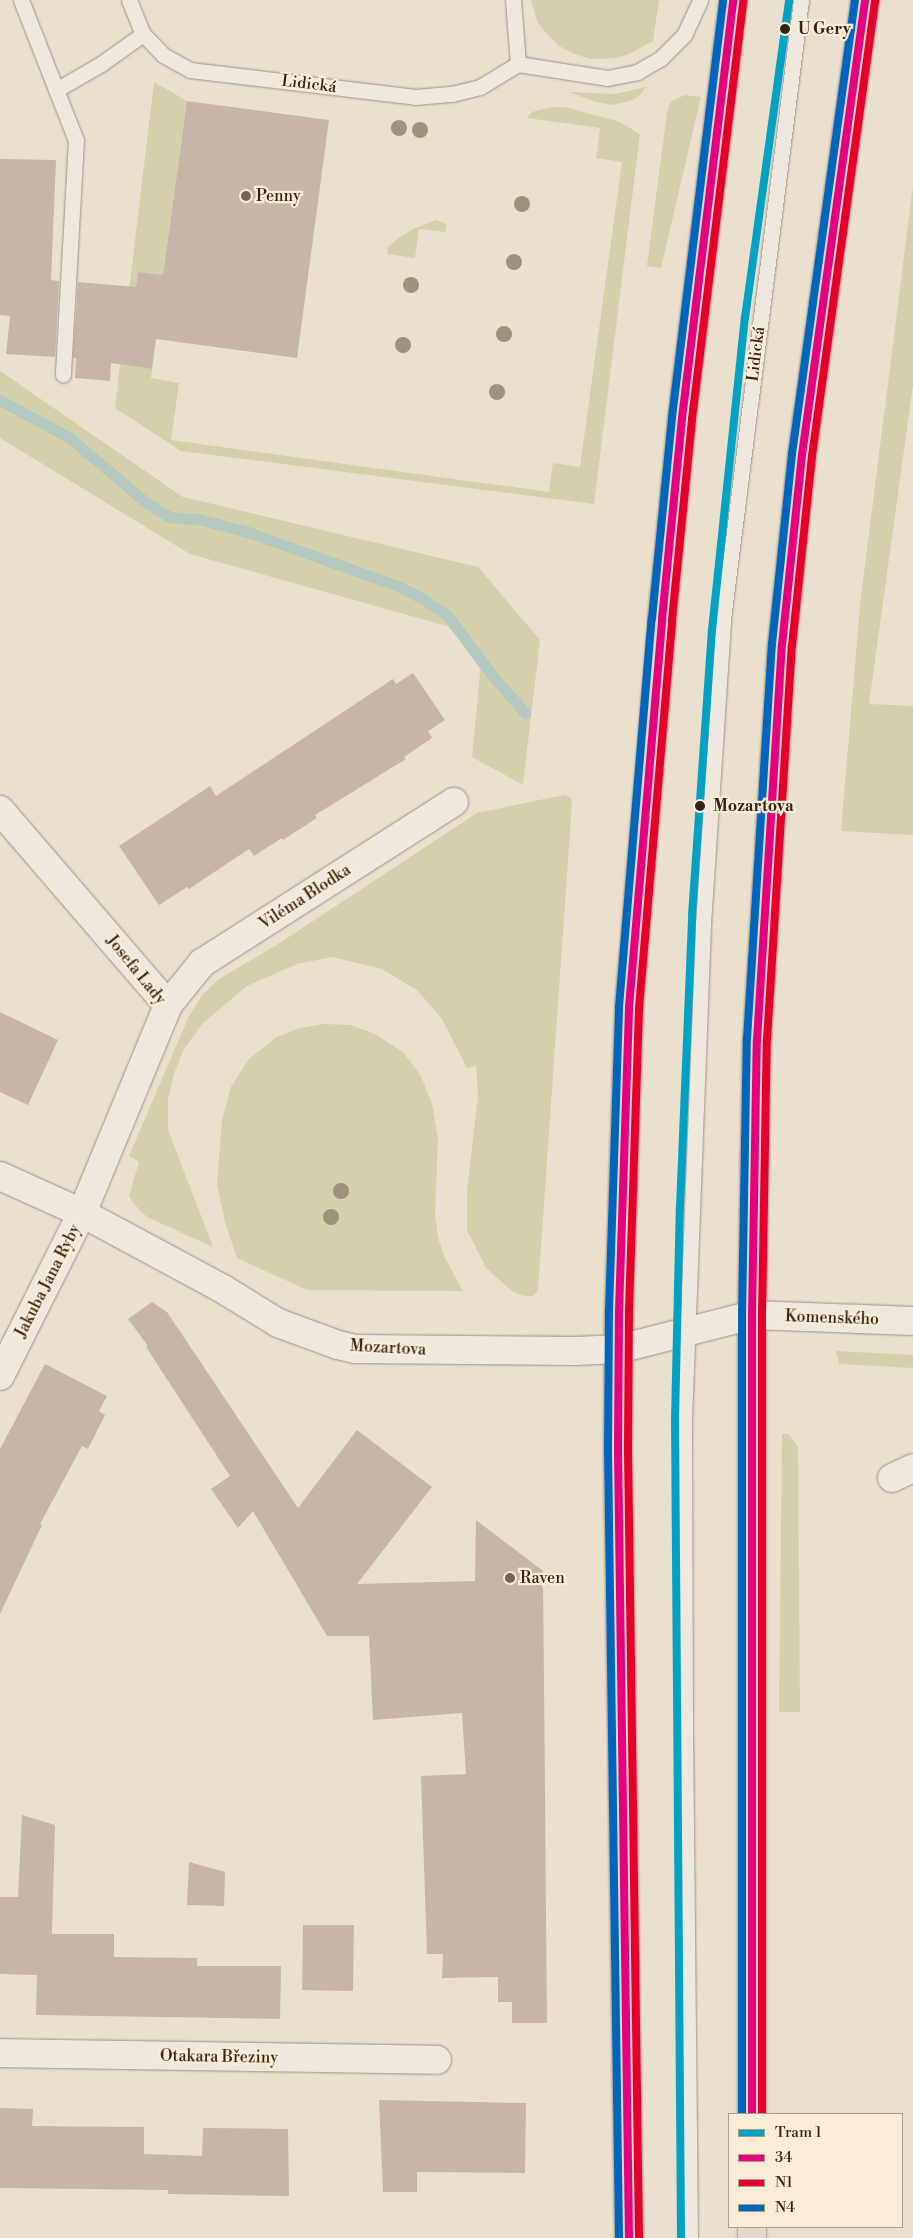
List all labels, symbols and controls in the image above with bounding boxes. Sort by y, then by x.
place label: U Gery [798,19,851,39]
marker: U Gery [776,20,794,38]
street label: Lidická [280,71,338,97]
place label: Penny [256,186,301,206]
marker: Penny [240,190,252,202]
street label: Lidická [743,325,769,383]
place label: Mozartova [713,796,794,816]
marker: Mozartova [691,797,709,815]
street label: Viléma Blodka [256,860,354,934]
street label: Josefa Lady [102,931,170,1009]
street label: Jakuba Jana Ryby [11,1221,85,1341]
street label: Komenského [785,1307,879,1329]
street label: Mozartova [349,1336,427,1360]
place label: Raven [520,1568,565,1588]
marker: Raven [504,1572,516,1584]
street label: Otakara Březiny [160,2046,278,2068]
legend [728,2113,903,2228]
text: Tram 1 [775,2123,822,2142]
text: 34 [775,2148,792,2167]
text: N1 [775,2173,793,2192]
text: N4 [775,2198,795,2217]

